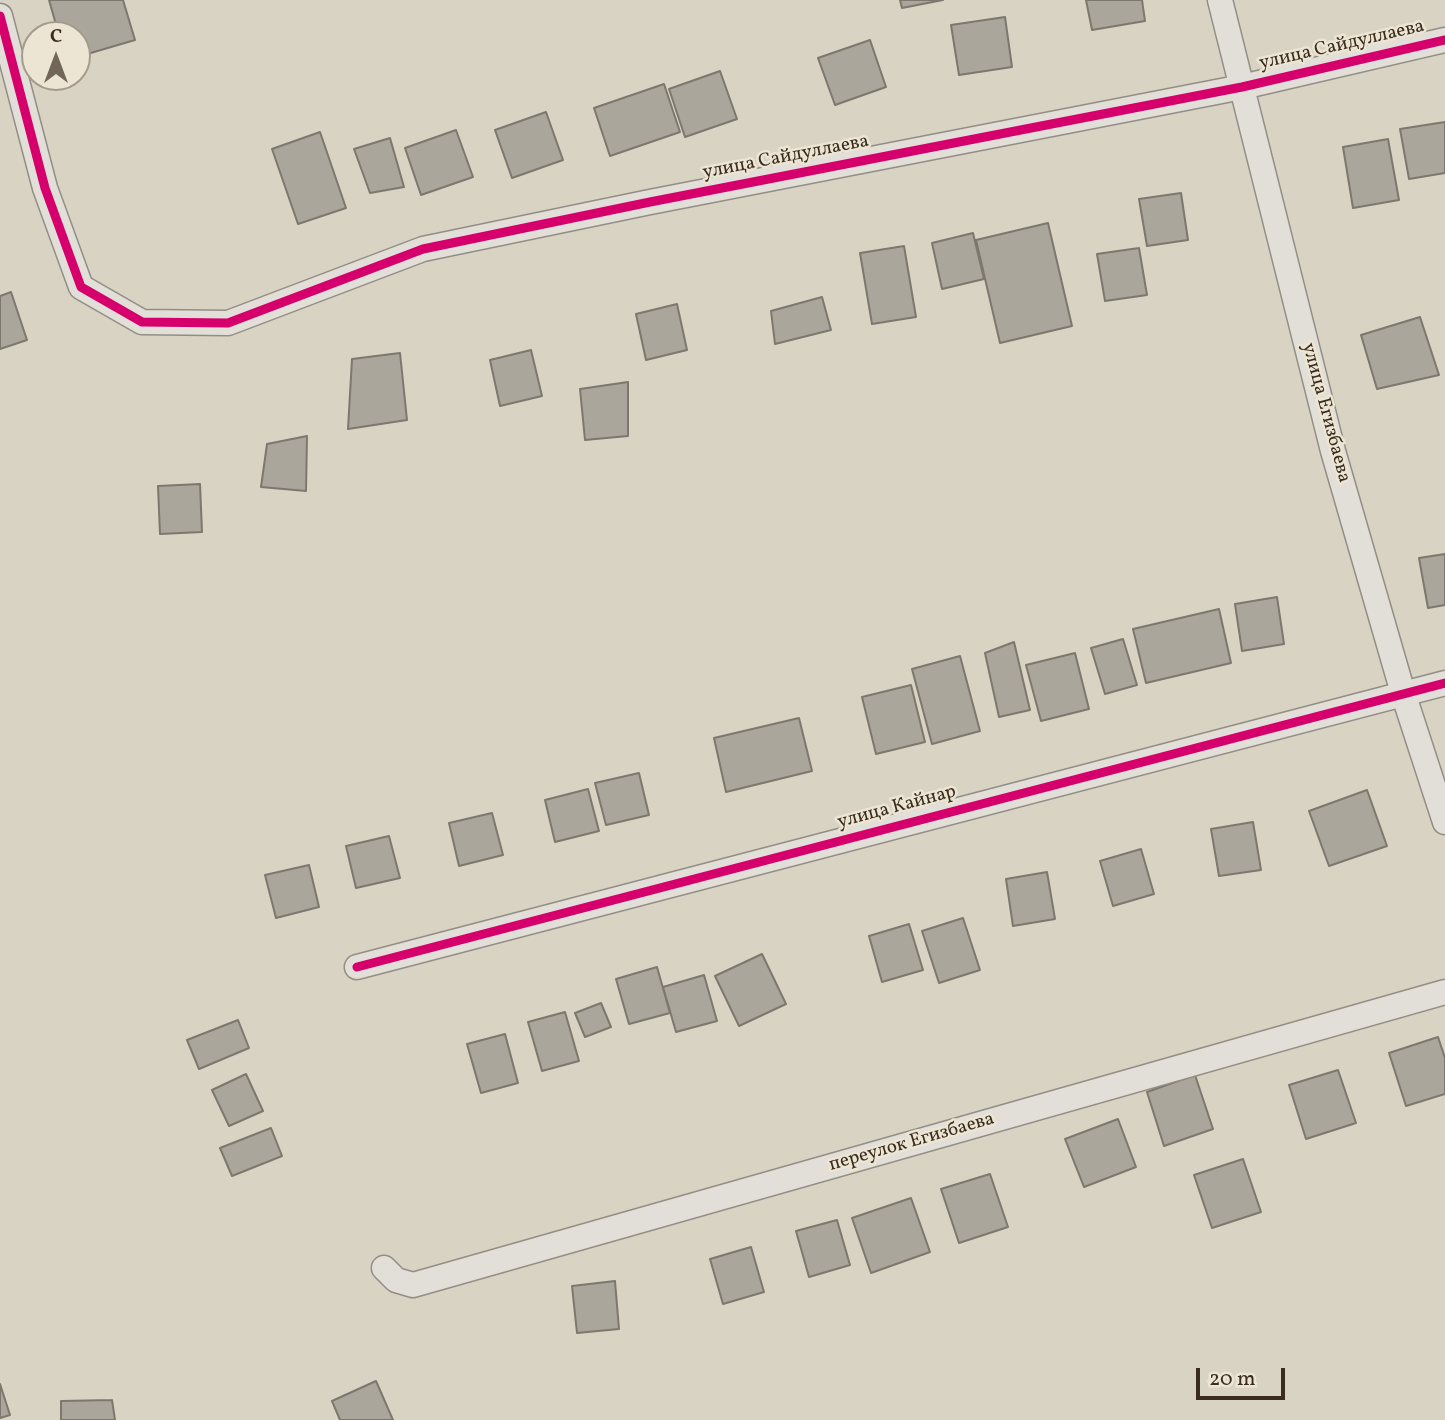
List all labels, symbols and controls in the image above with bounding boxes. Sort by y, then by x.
street label: улица Сайдуллаева [1257,16,1427,76]
north arrow [21,21,91,91]
text: С [50,24,62,50]
street label: улица Сайдуллаева [701,131,871,185]
street label: улица Егизбаева [1295,341,1355,485]
street label: улица Кайнар [835,781,959,835]
street label: переулок Егизбаева [827,1108,997,1178]
scale bar [1200,1354,1289,1398]
text: 20 m [1209,1365,1255,1394]

